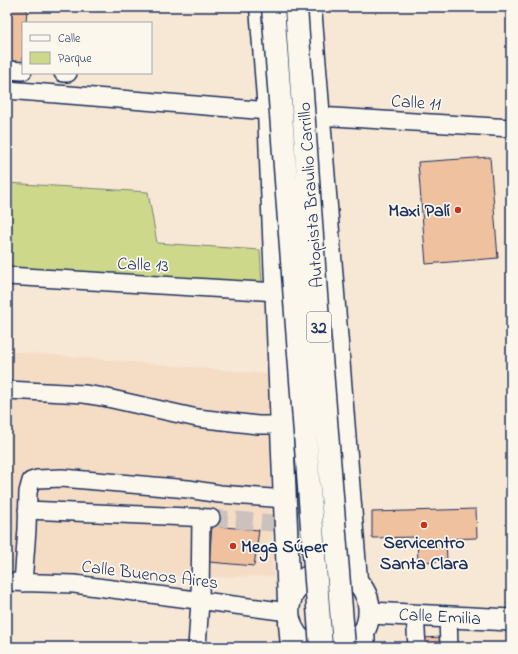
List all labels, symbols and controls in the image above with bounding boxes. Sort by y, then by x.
legend [22,22,152,74]
text: Calle [58,30,81,48]
text: Parque [58,50,92,68]
street label: Calle 11 [390,89,442,119]
street label: Autopista Braulio Carrillo [293,101,331,289]
place label: Maxi Palí [388,199,451,225]
marker: Maxi Palí [453,205,463,215]
street label: Calle 13 [117,252,169,280]
road number: 32 [307,312,331,342]
marker: Servicentro Santa Clara [419,520,429,530]
place label: Servicentro Santa Clara [380,531,468,578]
place label: Mega Súper [241,535,328,562]
marker: Mega Súper [228,541,238,551]
street label: Calle Buenos Aires [80,555,220,597]
street label: Calle Emilia [398,603,482,633]

